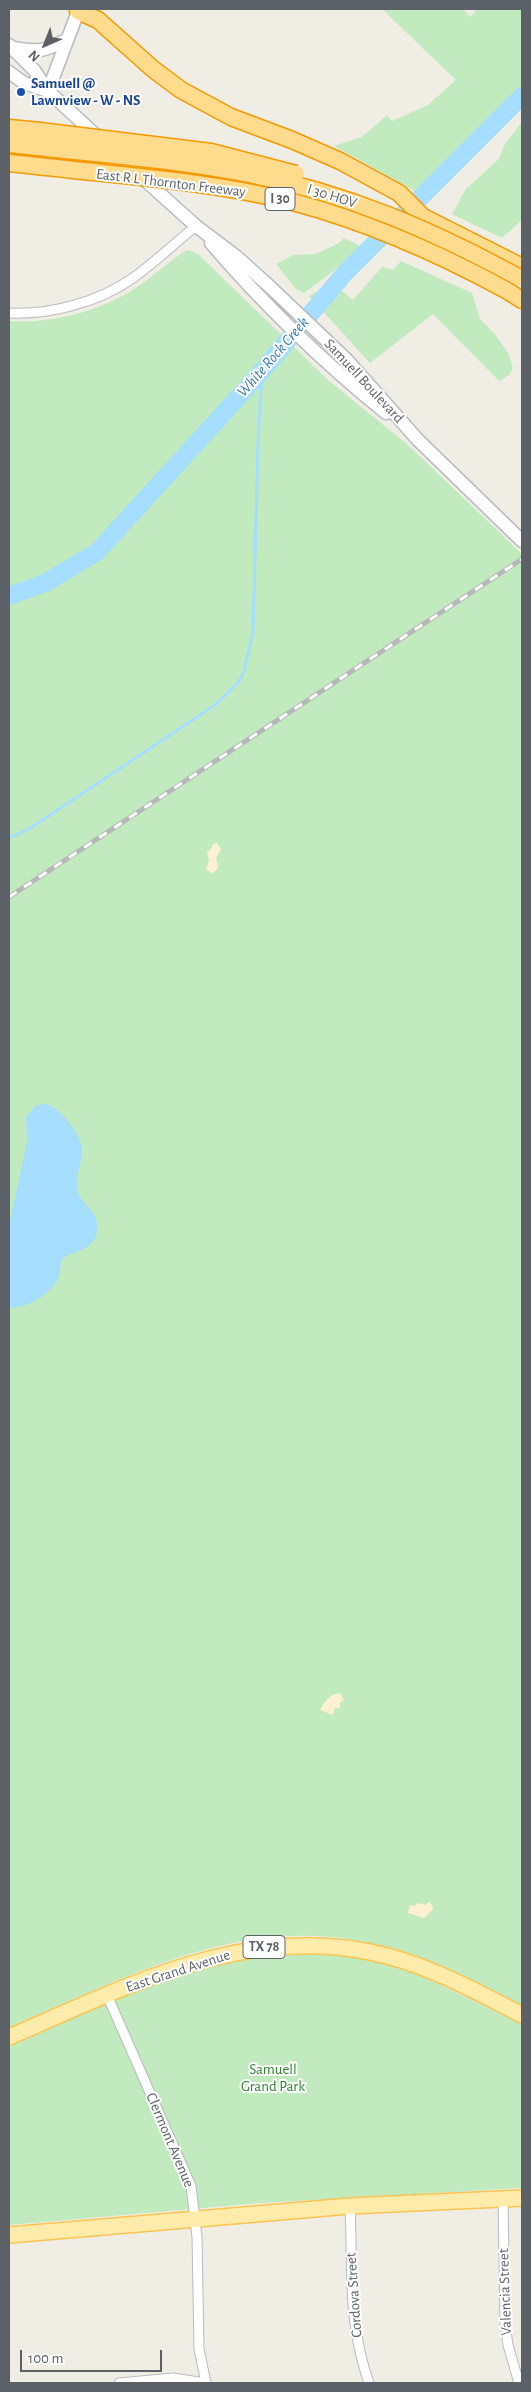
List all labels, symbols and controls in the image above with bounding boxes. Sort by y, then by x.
north arrow [20,20,70,70]
text: N [26,47,43,64]
place label: Samuell @ Lawnview - W - NS [31,74,141,109]
marker: Samuell @ Lawnview - W - NS [15,86,27,98]
street label: East R L Thornton Freeway [95,165,247,201]
street label: I 30 HOV [305,180,359,212]
road number: I 30 [265,188,295,210]
water label: White Rock Creek [233,313,313,401]
street label: Samuell Boulevard [320,335,408,427]
road number: TX 78 [243,1935,285,1958]
street label: East Grand Avenue [124,1946,232,1996]
park label: Samuell Grand Park [241,2060,305,2095]
street label: Clermont Avenue [142,2090,198,2190]
street label: Valencia Street [494,2248,516,2336]
street label: Cordova Street [342,2252,366,2338]
scale bar [22,2340,165,2372]
text: 100 m [28,2351,63,2366]

